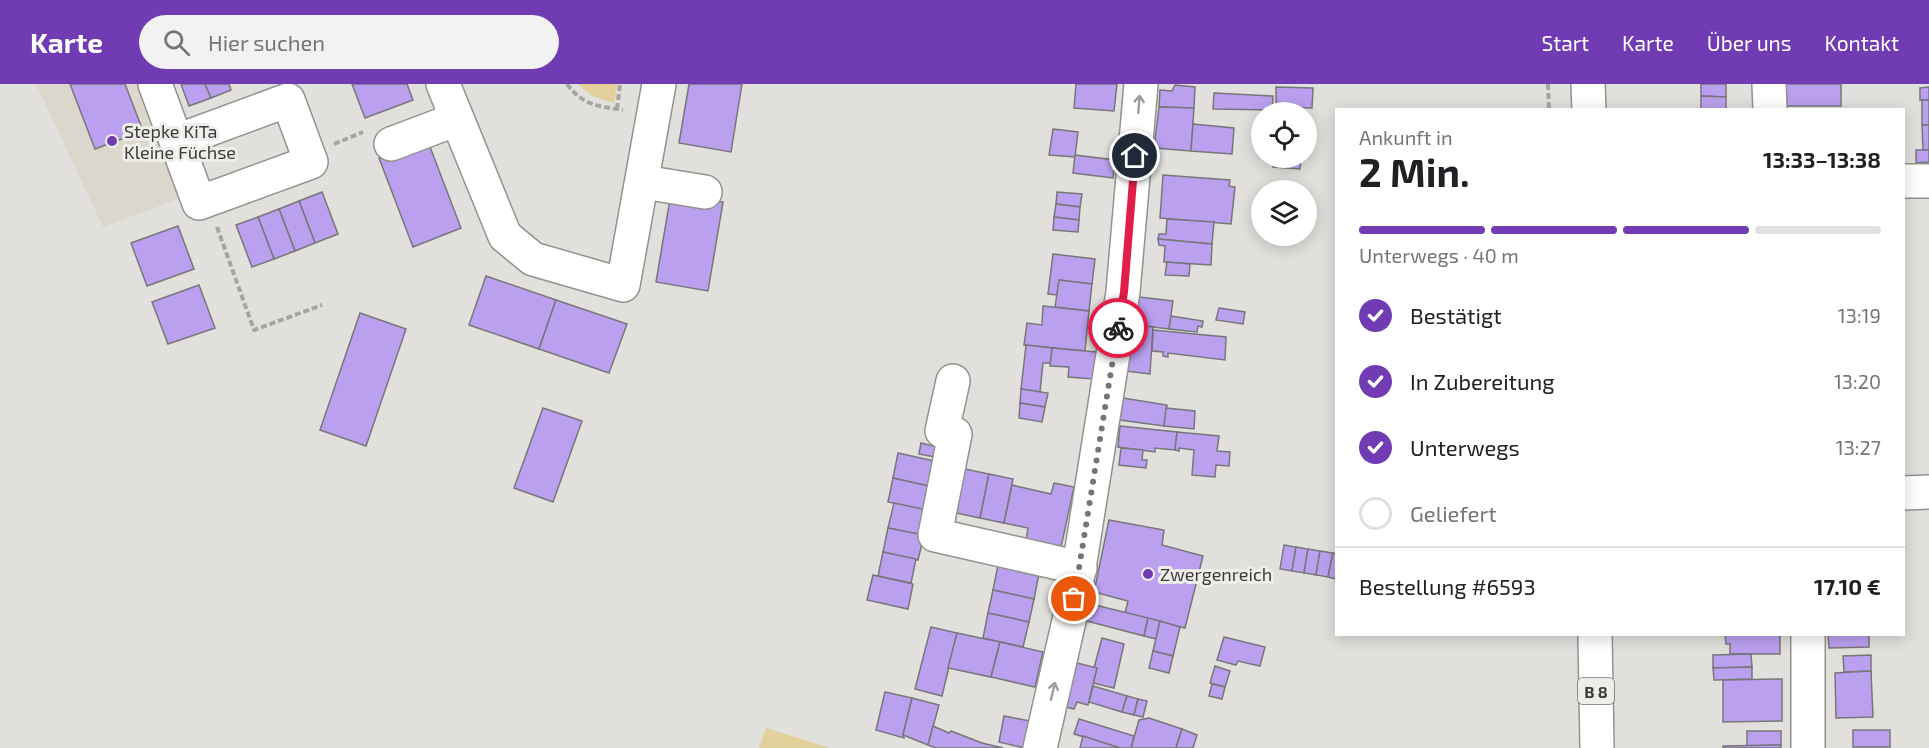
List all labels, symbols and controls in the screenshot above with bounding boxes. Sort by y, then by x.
search box [139,15,559,69]
text: Karte [30,25,103,59]
icon: search [160,26,193,59]
text: Hier suchen [208,29,325,55]
text: Start [1542,30,1589,55]
text: Karte [1622,30,1674,55]
text: Über uns [1707,30,1792,55]
text: Kontakt [1825,30,1899,55]
one-way arrow [1134,95,1145,115]
map controls [1251,102,1317,246]
button: locate [1251,102,1317,168]
place label: Stepke KiTa Kleine Füchse [124,120,236,163]
text: Ankunft in [1359,125,1453,149]
pin [1109,130,1160,181]
marker: Stepke KiTa Kleine Füchse [105,134,119,148]
icon: home [1118,139,1151,172]
text: 13:33–13:38 [1763,146,1881,172]
text: 2 Min. [1359,148,1470,195]
button: layers [1251,180,1317,246]
text: Unterwegs · 40 m [1359,243,1519,267]
courier [1088,298,1148,358]
icon: check [1359,299,1392,332]
text: Bestätigt [1410,302,1502,328]
text: 13:19 [1838,303,1881,327]
icon: bike [1102,312,1135,345]
icon: check [1359,365,1392,398]
text: In Zubereitung [1410,368,1555,394]
text: 13:20 [1834,369,1881,393]
icon: check [1359,431,1392,464]
text: Unterwegs [1410,434,1520,460]
text: 13:27 [1836,435,1881,459]
text: Geliefert [1410,500,1497,526]
place label: Zwergenreich [1160,563,1272,585]
marker: Zwergenreich [1141,567,1155,581]
pin [1048,573,1099,624]
text: Bestellung #6593 [1359,573,1536,599]
text: 17.10 € [1814,573,1881,599]
icon: bag [1057,582,1090,615]
road number: B 8 [1578,678,1614,704]
one-way arrow [1047,682,1059,701]

